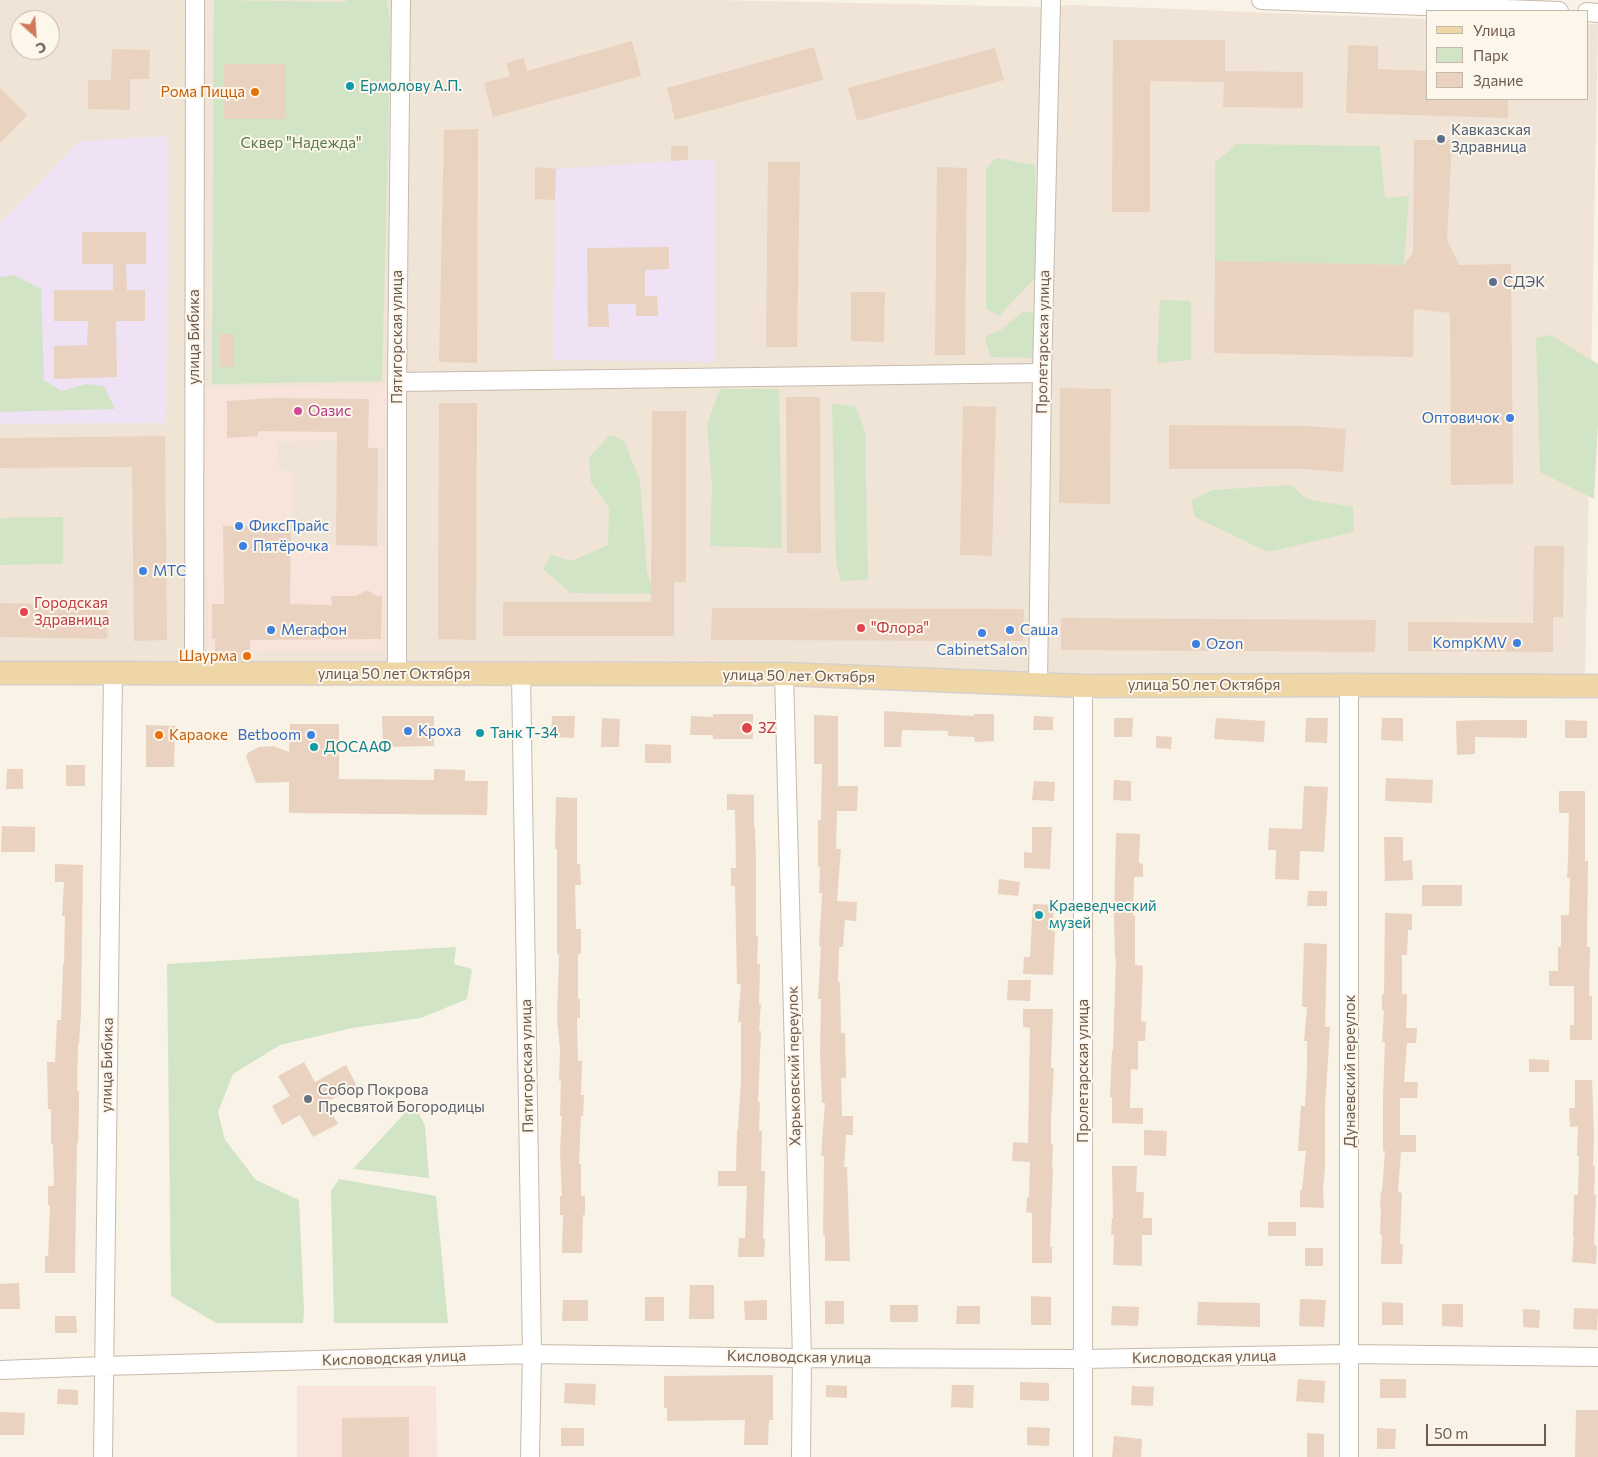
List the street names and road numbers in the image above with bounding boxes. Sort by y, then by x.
street label: Пятигорская улица [388,270,406,404]
street label: Пролетарская улица [1033,270,1053,414]
street label: улица Бибика [185,289,203,385]
street label: улица 50 лет Октября [318,665,470,683]
street label: улица 50 лет Октября [723,666,875,686]
street label: улица 50 лет Октября [1128,676,1280,694]
street label: Харьковский переулок [784,986,804,1146]
street label: Дунаевский переулок [1341,994,1359,1148]
street label: Пятигорская улица [517,999,537,1133]
street label: Пролетарская улица [1074,999,1092,1143]
street label: улица Бибика [97,1017,117,1113]
street label: Кисловодская улица [322,1346,466,1370]
street label: Кисловодская улица [727,1347,871,1367]
street label: Кисловодская улица [1132,1347,1276,1367]

